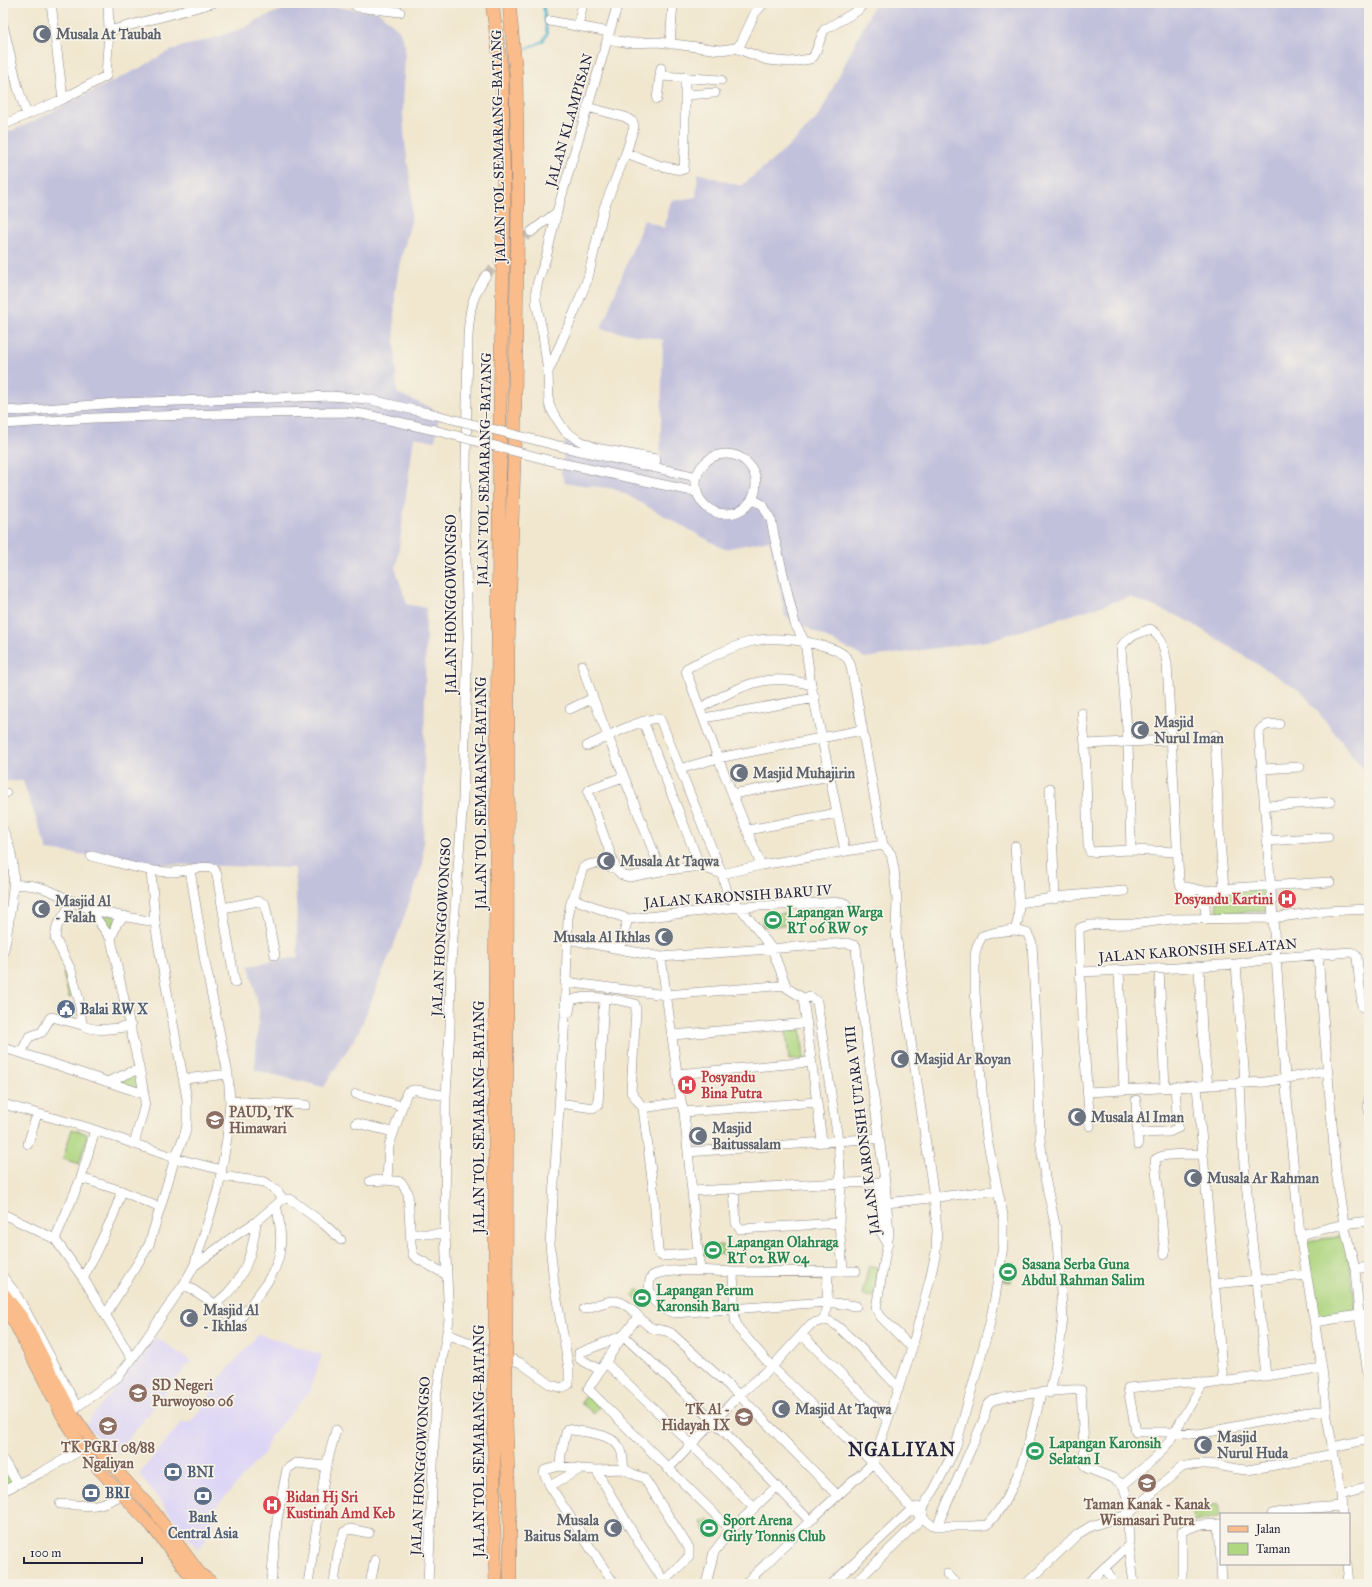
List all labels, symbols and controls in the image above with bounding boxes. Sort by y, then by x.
mosque icon: Musala At Taubah [31,23,53,45]
place label: Musala At Taubah [56,26,162,43]
street label: JALAN TOL SEMARANG–BATANG [488,29,510,265]
street label: JALAN KLAMPISAN [542,51,598,191]
street label: JALAN TOL SEMARANG–BATANG [474,352,496,588]
street label: JALAN HONGGOWONGSO [443,514,461,696]
street label: JALAN TOL SEMARANG–BATANG [473,676,491,912]
place label: Masjid Nurul Iman [1154,714,1224,747]
mosque icon: Masjid Nurul Iman [1129,719,1151,741]
mosque icon: Masjid Muhajirin [728,762,750,784]
place label: Masjid Muhajirin [753,765,856,783]
street label: JALAN HONGGOWONGSO [428,837,456,1019]
mosque icon: Musala At Taqwa [595,850,617,872]
place label: Musala At Taqwa [620,853,720,871]
street label: JALAN KARONSIH BARU IV [642,881,834,913]
hospital icon: Posyandu Kartini [1276,888,1298,910]
place label: Posyandu Kartini [1174,891,1273,909]
place label: Masjid Al - Falah [55,893,112,926]
mosque icon: Masjid Al - Falah [30,898,52,920]
place label: Lapangan Warga RT 06 RW 05 [787,904,884,937]
sports icon: Lapangan Warga RT 06 RW 05 [762,909,784,931]
mosque icon: Musala Al Ikhlas [653,926,675,948]
place label: Musala Al Ikhlas [553,929,650,946]
street label: JALAN KARONSIH SELATAN [1096,935,1298,967]
public building icon: Balai RW X [55,998,77,1020]
street label: JALAN TOL SEMARANG–BATANG [471,1000,489,1236]
place label: Balai RW X [80,1001,148,1018]
street label: JALAN KARONSIH UTARA VIII [841,1024,885,1237]
mosque icon: Masjid Ar Royan [889,1048,911,1070]
place label: Masjid Ar Royan [914,1051,1012,1069]
place label: Posyandu Bina Putra [701,1069,763,1102]
hospital icon: Posyandu Bina Putra [676,1074,698,1096]
place label: PAUD, TK Himawari [229,1104,295,1137]
mosque icon: Musala Al Iman [1066,1106,1088,1128]
school or university icon: PAUD, TK Himawari [204,1109,226,1131]
place label: Musala Al Iman [1091,1109,1184,1126]
place label: Masjid Baitussalam [712,1120,781,1153]
mosque icon: Masjid Baitussalam [687,1125,709,1147]
mosque icon: Musala Ar Rahman [1182,1167,1204,1189]
place label: Musala Ar Rahman [1207,1170,1319,1187]
place label: Lapangan Olahraga RT 02 RW 04 [727,1234,840,1268]
sports icon: Lapangan Olahraga RT 02 RW 04 [702,1239,724,1261]
place label: Sasana Serba Guna Abdul Rahman Salim [1021,1256,1145,1289]
sports icon: Sasana Serba Guna Abdul Rahman Salim [997,1261,1019,1283]
place label: Lapangan Perum Karonsih Baru [656,1282,754,1315]
sports icon: Lapangan Perum Karonsih Baru [631,1287,653,1309]
place label: Masjid Al - Ikhlas [203,1302,260,1335]
mosque icon: Masjid Al - Ikhlas [178,1307,200,1329]
street label: JALAN TOL SEMARANG–BATANG [471,1324,489,1560]
street label: JALAN HONGGOWONGSO [407,1376,435,1558]
place label: SD Negeri Purwoyoso 06 [152,1377,234,1411]
school or university icon: SD Negeri Purwoyoso 06 [127,1382,149,1404]
mosque icon: Masjid At Taqwa [770,1398,792,1420]
place label: TK Al - Hidayah IX [661,1401,730,1435]
place label: Masjid At Taqwa [795,1401,892,1419]
school or university icon: TK Al - Hidayah IX [733,1406,755,1428]
school or university icon: TK PGRI 08/88 Ngaliyan [97,1415,119,1437]
place label: Masjid Nurul Huda [1217,1429,1289,1462]
mosque icon: Masjid Nurul Huda [1192,1434,1214,1456]
place label: Lapangan Karonsih Selatan I [1049,1435,1161,1468]
place label: TK PGRI 08/88 Ngaliyan [60,1439,155,1473]
district label: NGALIYAN [848,1439,956,1461]
sports icon: Lapangan Karonsih Selatan I [1024,1440,1046,1462]
bank icon: BNI [162,1461,184,1483]
place label: BNI [187,1464,214,1481]
school or university icon: Taman Kanak - Kanak Wismasari Putra [1136,1472,1158,1494]
bank icon: BRI [80,1482,102,1504]
place label: BRI [105,1485,130,1502]
bank icon: Bank Central Asia [192,1485,214,1507]
place label: Bidan Hj Sri Kustinah Amd Keb [286,1489,395,1522]
hospital icon: Bidan Hj Sri Kustinah Amd Keb [261,1494,283,1516]
place label: Taman Kanak - Kanak Wismasari Putra [1083,1496,1211,1529]
place label: Bank Central Asia [168,1509,239,1542]
place label: Musala Baitus Salam [524,1512,600,1545]
place label: Sport Arena Girly Tonnis Club [723,1512,826,1546]
legend [1220,1513,1350,1565]
mosque icon: Musala Baitus Salam [602,1517,624,1539]
sports icon: Sport Arena Girly Tonnis Club [698,1517,720,1539]
text: Jalan [1254,1522,1281,1537]
scale bar [24,1539,142,1565]
text: Taman [1256,1542,1291,1556]
text: 100 m [30,1546,61,1560]

